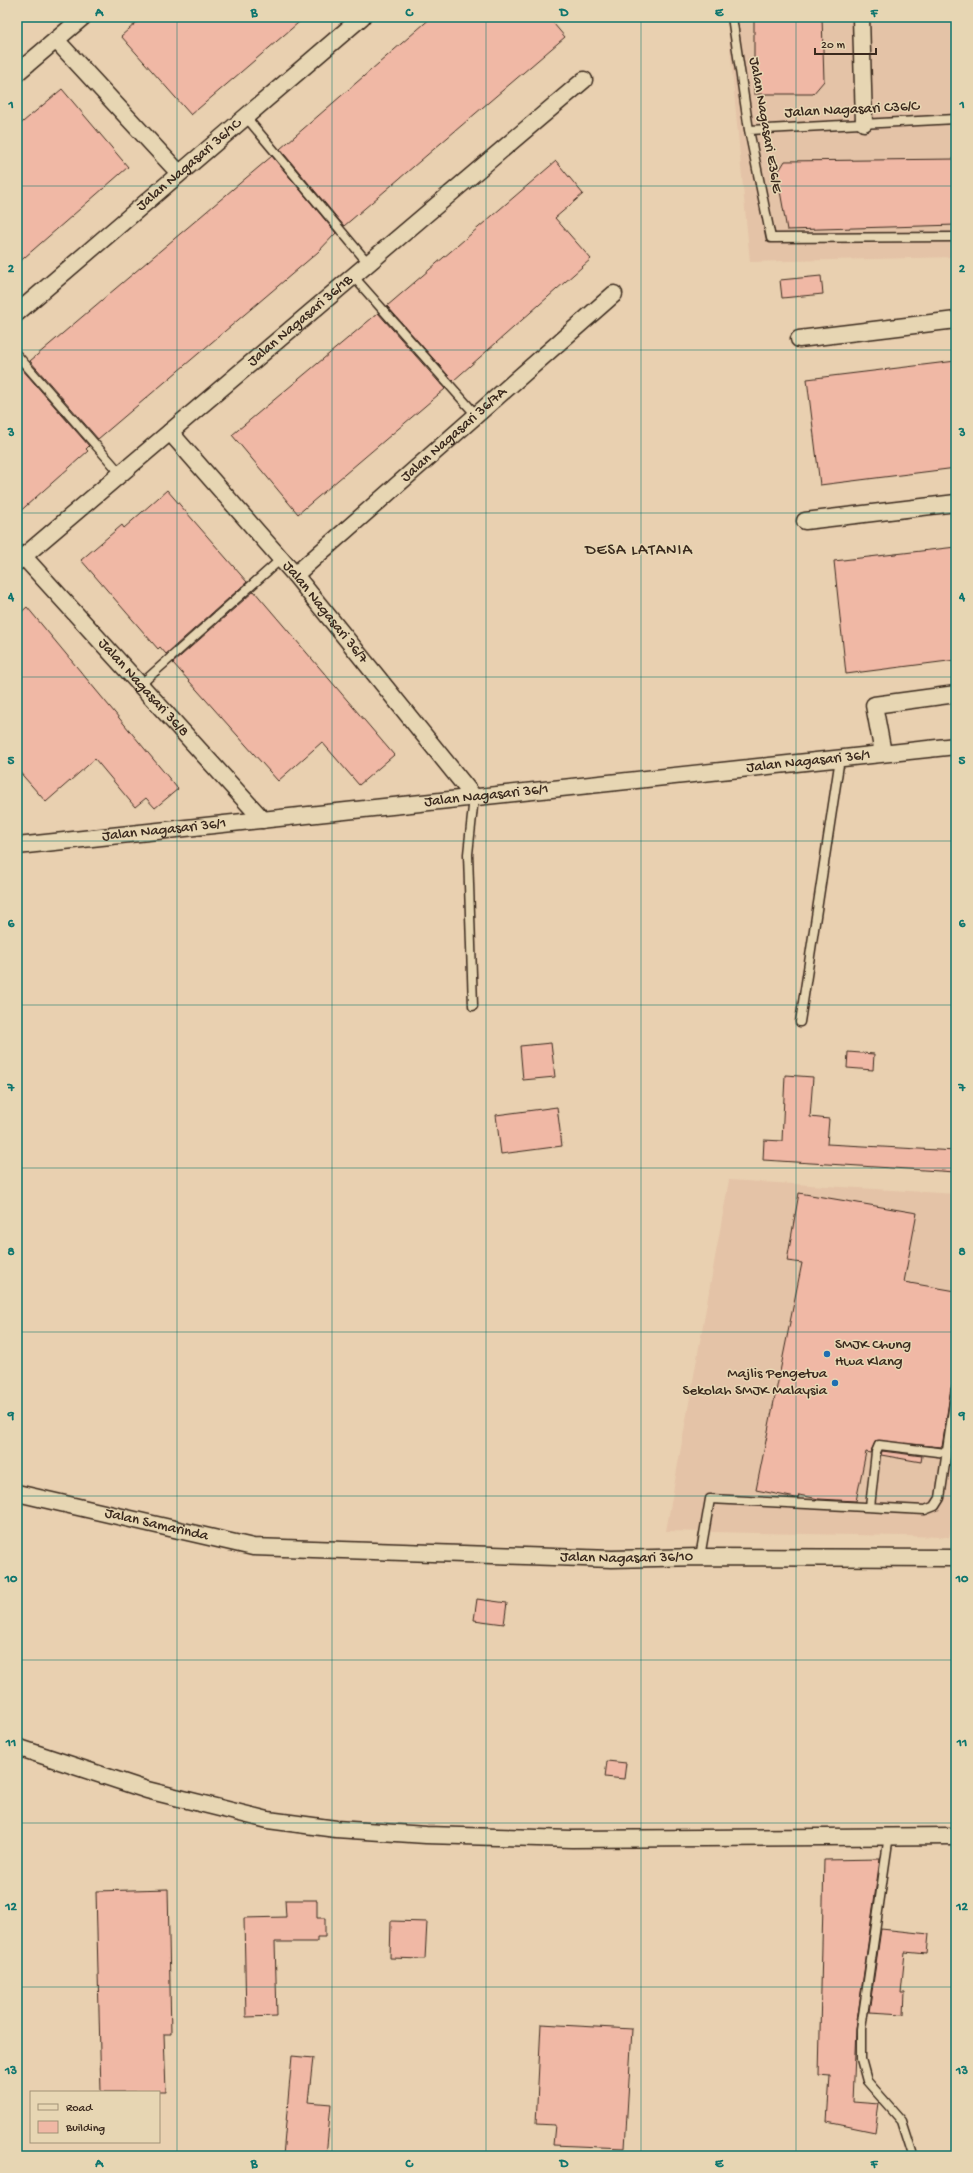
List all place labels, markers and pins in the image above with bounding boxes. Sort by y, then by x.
place label: SMJK Chung Hwa Klang [835,1336,911,1371]
marker: SMJK Chung Hwa Klang [822,1349,832,1359]
place label: Majlis Pengetua Sekolah SMJK Malaysia [683,1365,828,1400]
marker: Majlis Pengetua Sekolah SMJK Malaysia [830,1378,840,1388]

